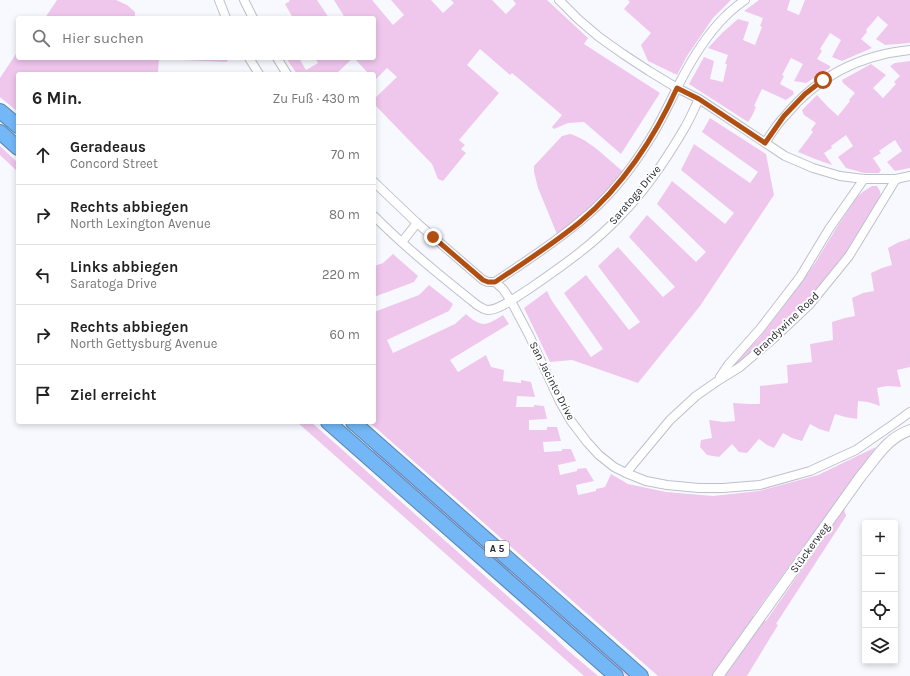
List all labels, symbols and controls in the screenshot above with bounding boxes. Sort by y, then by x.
search box [16,16,376,60]
icon: search [30,27,52,49]
text: Hier suchen [62,29,144,47]
route start [814,71,832,89]
text: 6 Min. [32,88,81,108]
text: Zu Fuß · 430 m [273,91,360,106]
text: Geradeaus [70,138,146,156]
icon: ahead [32,144,54,166]
text: 70 m [331,147,360,162]
text: Concord Street [70,156,158,171]
street label: Saratoga Drive [606,162,664,227]
text: Rechts abbiegen [70,198,189,216]
icon: right [32,204,54,226]
text: 80 m [329,207,360,222]
text: North Lexington Avenue [70,216,211,231]
route end [424,228,442,246]
text: Links abbiegen [70,258,178,276]
icon: left [32,264,54,286]
text: 220 m [322,267,360,282]
text: Saratoga Drive [70,276,157,291]
street label: Brandywine Road [750,289,822,359]
text: Rechts abbiegen [70,318,189,336]
icon: right [32,324,54,346]
text: 60 m [330,327,360,342]
text: North Gettysburg Avenue [70,336,218,351]
street label: San Jacinto Drive [527,340,578,423]
icon: arrive [32,384,54,406]
text: Ziel erreicht [70,386,156,404]
street label: Stückerweg [787,520,833,576]
map controls [862,520,898,664]
button: + [862,520,898,556]
road number: A 5 [485,541,509,557]
button: − [862,556,898,592]
button: locate [862,592,898,628]
button: layers [862,628,898,664]

